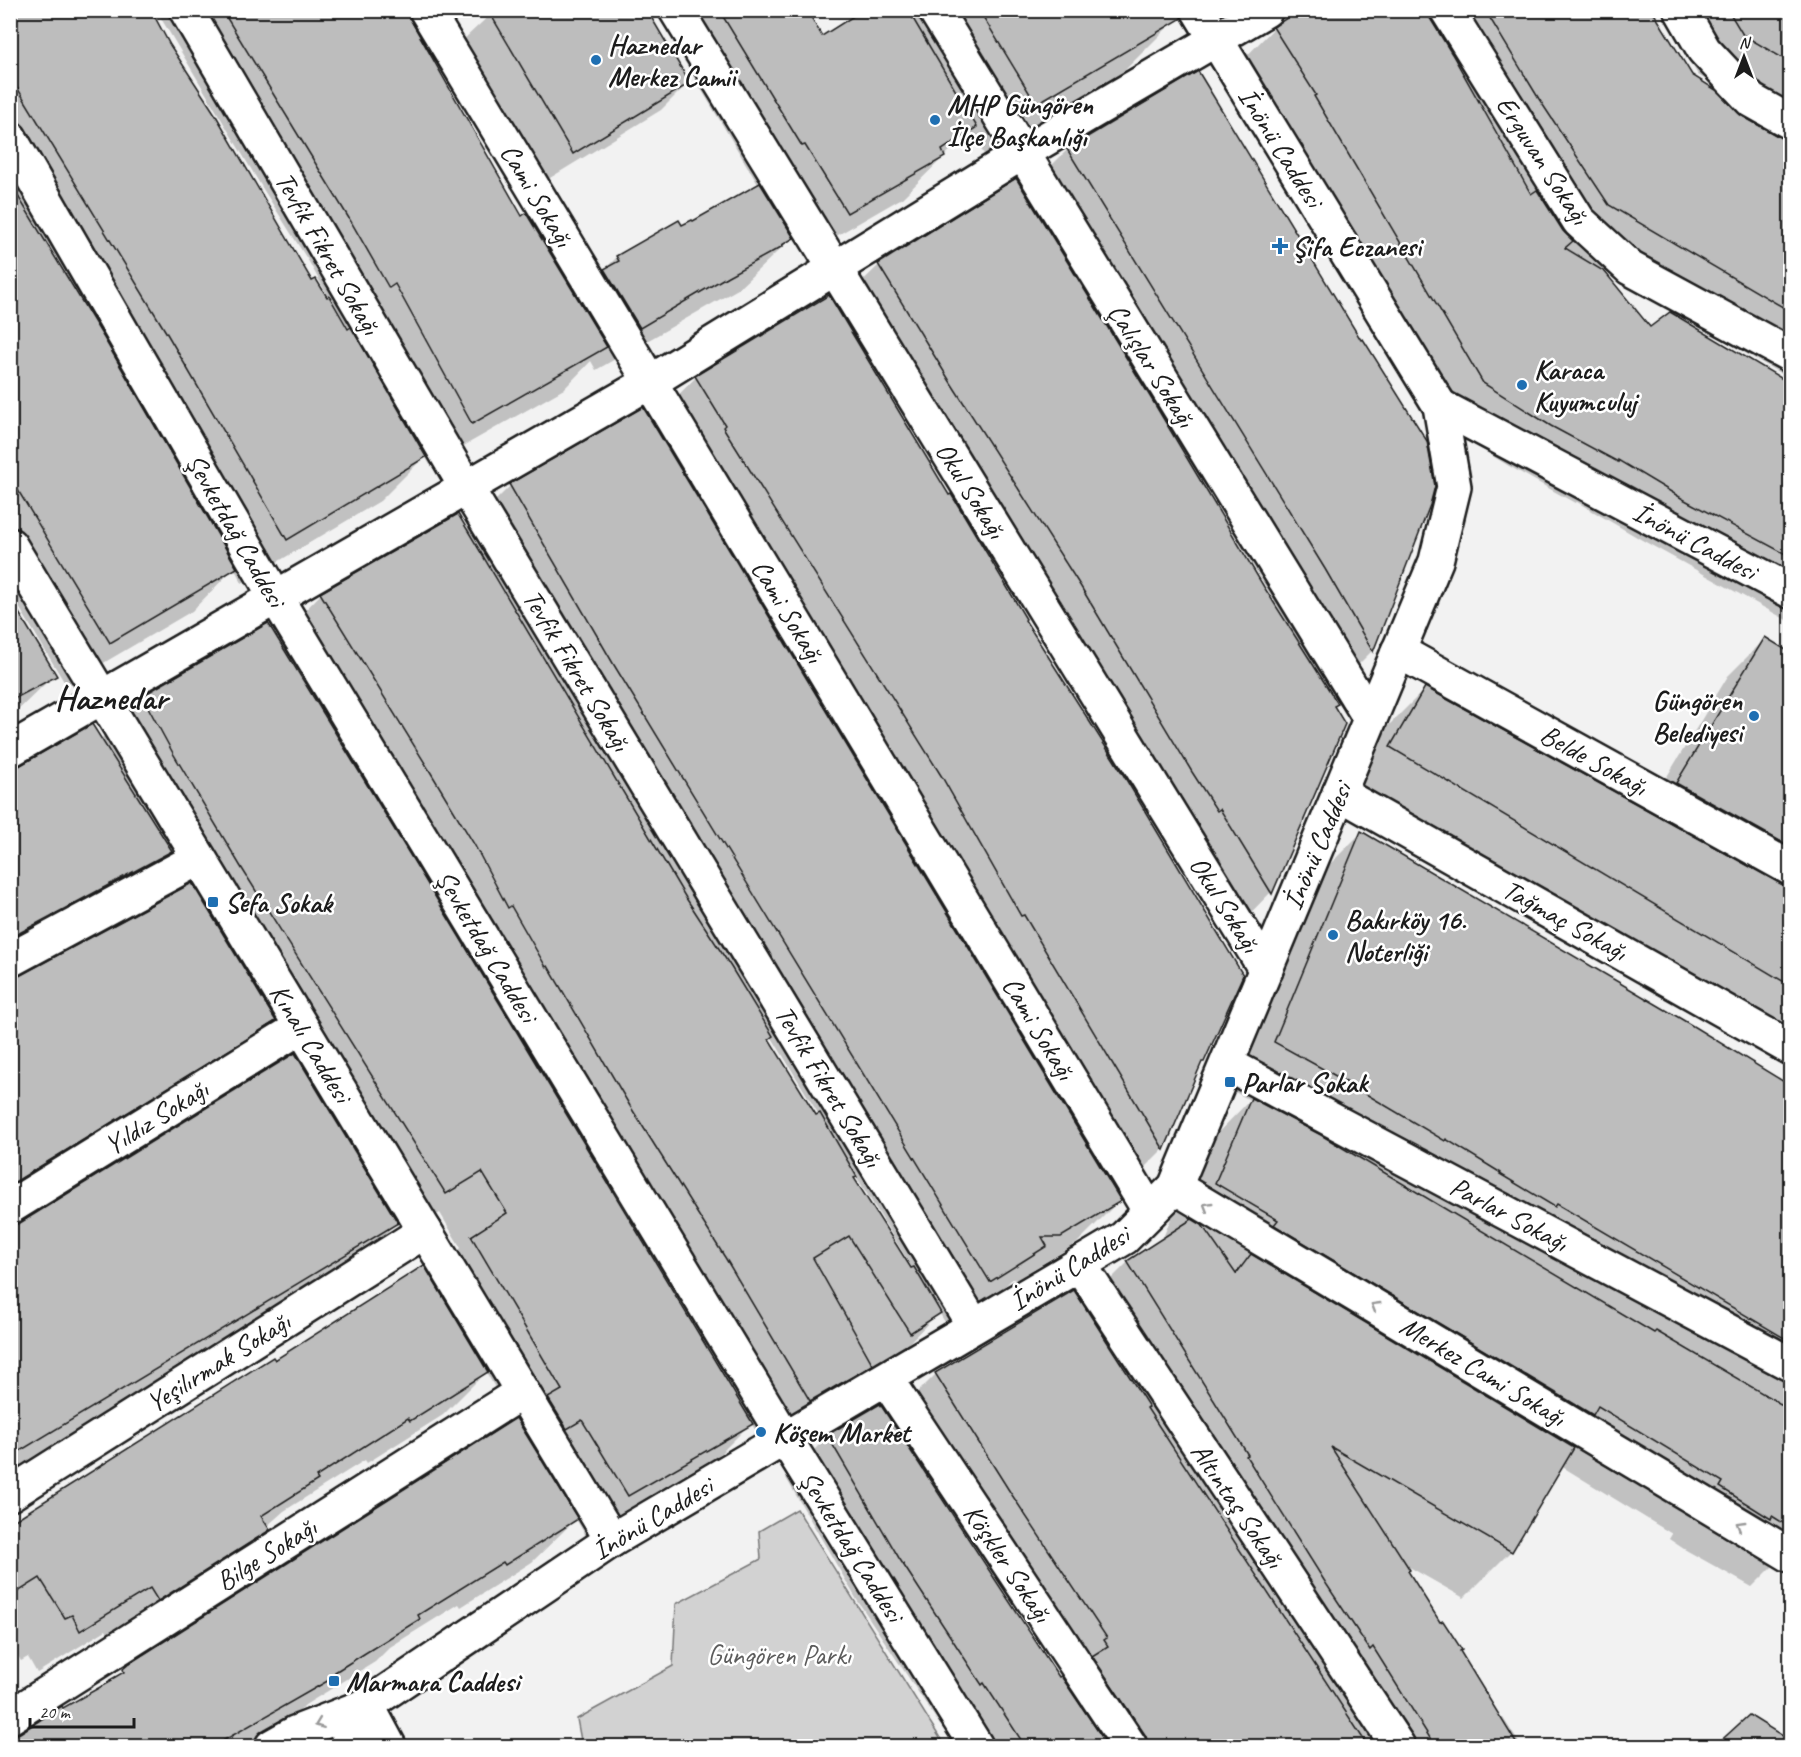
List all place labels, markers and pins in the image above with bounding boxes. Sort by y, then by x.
place label: Haznedar Merkez Camii [608,27,739,94]
marker: Haznedar Merkez Camii [589,53,603,67]
place label: MHP Güngören İlçe Başkanlığı [947,87,1094,154]
marker: MHP Güngören İlçe Başkanlığı [928,113,942,127]
place label: Şifa Eczanesi [1292,229,1425,264]
marker: Şifa Eczanesi [1273,239,1287,253]
place label: Karaca Kuyumculuj [1534,352,1640,419]
marker: Karaca Kuyumculuj [1515,378,1529,392]
place label: Güngören Belediyesi [1652,683,1746,750]
marker: Güngören Belediyesi [1747,709,1761,723]
place label: Sefa Sokak [225,885,334,920]
marker: Sefa Sokak [206,895,220,909]
place label: Bakırköy 16. Noterliği [1345,902,1466,969]
marker: Bakırköy 16. Noterliği [1326,928,1340,942]
place label: Parlar Sokak [1242,1065,1370,1100]
marker: Parlar Sokak [1223,1075,1237,1089]
place label: Köşem Market [773,1415,913,1450]
marker: Köşem Market [754,1425,768,1439]
place label: Marmara Caddesi [346,1664,523,1699]
marker: Marmara Caddesi [327,1674,341,1688]

